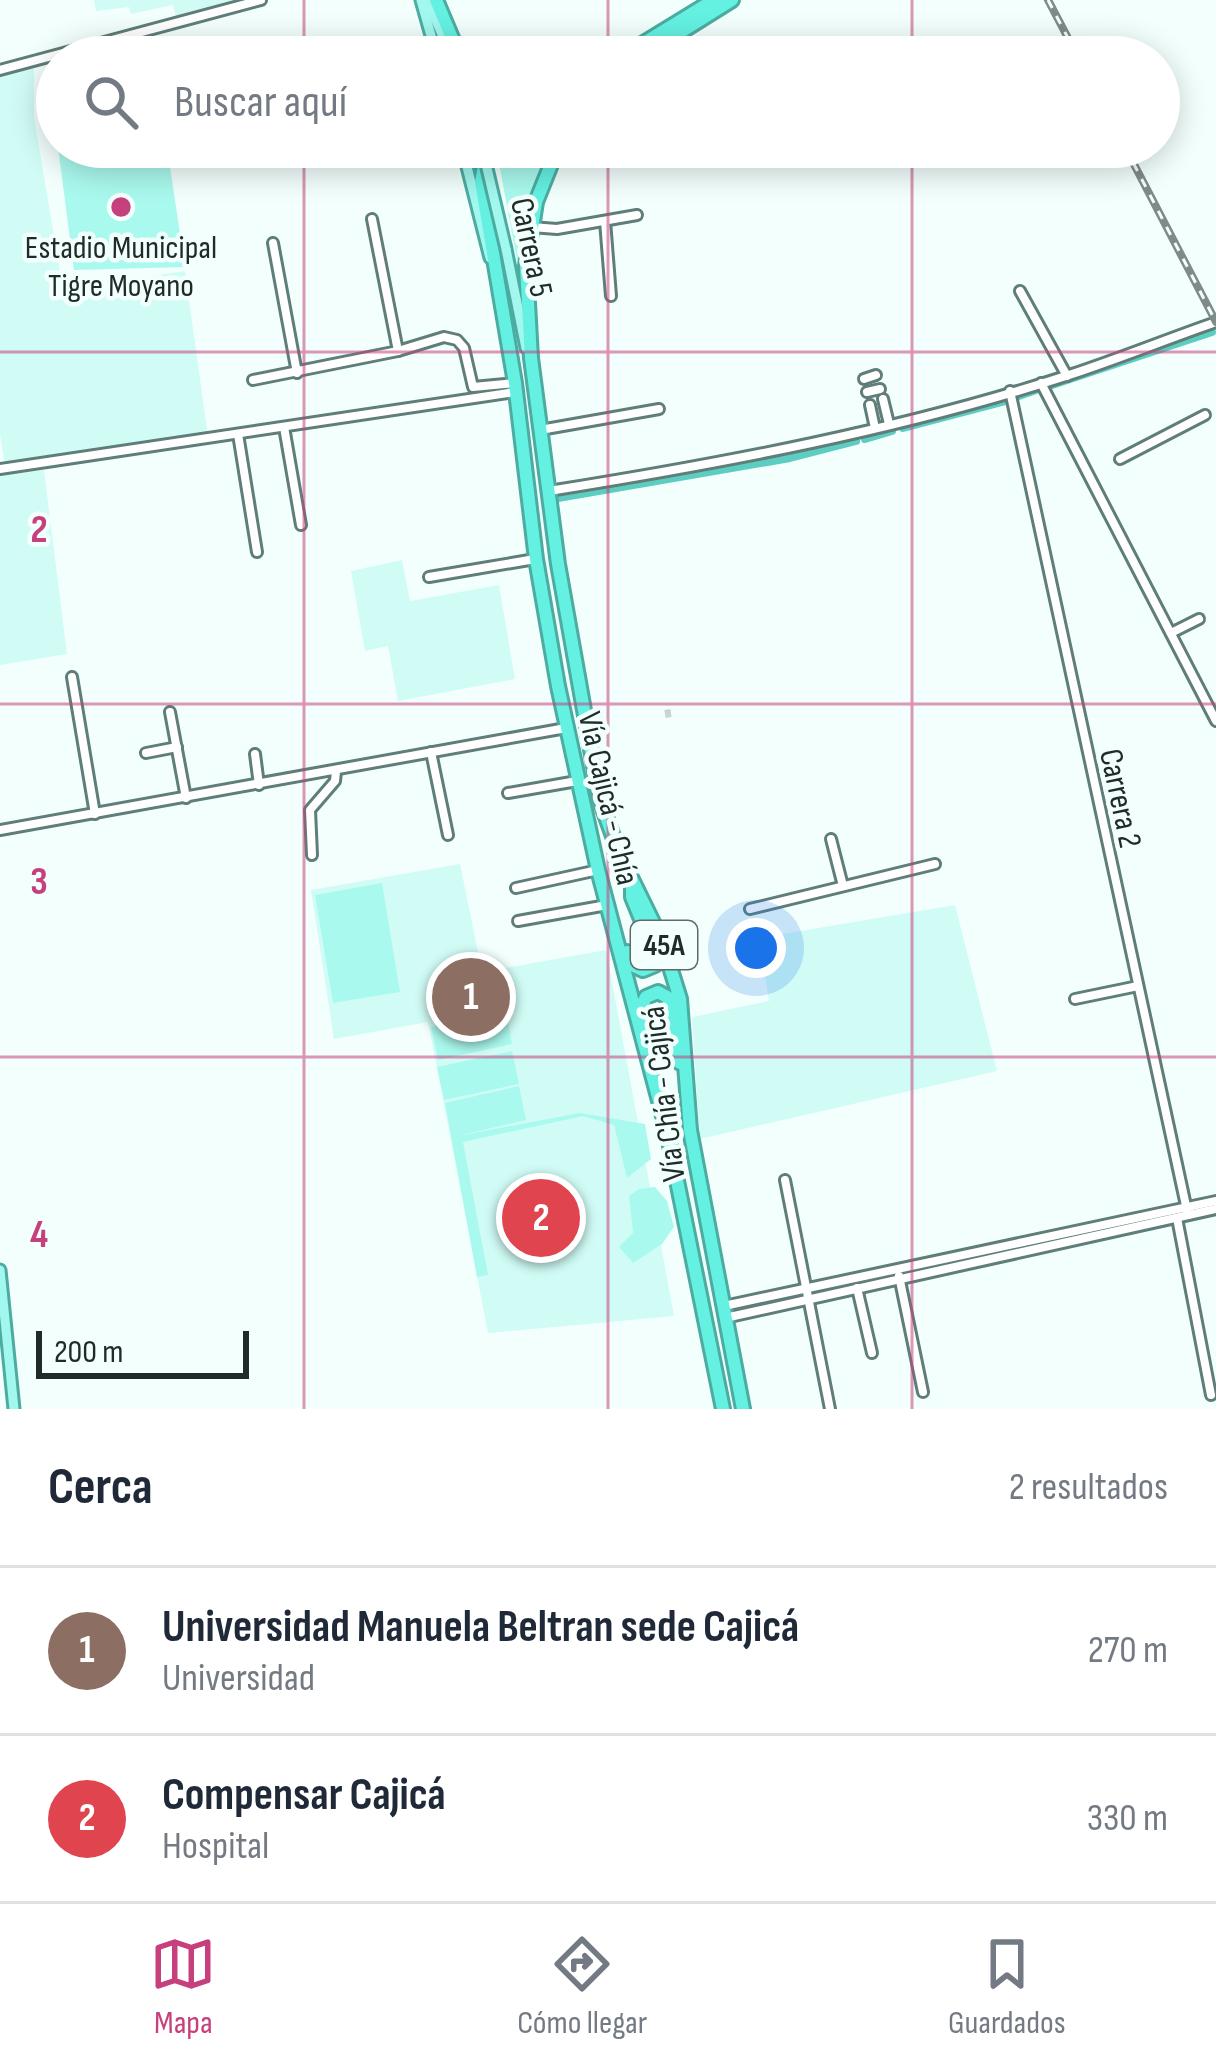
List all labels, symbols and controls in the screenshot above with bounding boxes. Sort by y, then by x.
search box [36,36,1180,168]
icon: search [78,69,144,135]
text: Buscar aquí [174,75,347,130]
marker: Estadio Municipal Tigre Moyano [108,194,134,220]
street label: Carrera 5 [501,194,561,300]
place label: Estadio Municipal Tigre Moyano [25,228,217,306]
text: 2 [30,507,48,554]
street label: Vía Cajicá - Chía [569,708,647,889]
street label: Carrera 2 [1090,745,1150,852]
text: 3 [30,859,48,906]
your location [726,918,786,978]
road number: 45A [631,921,697,969]
pin: 1 [432,952,510,1042]
street label: Vía Chía - Cajicá [633,1004,695,1184]
pin: 2 [502,1173,580,1263]
text: 4 [30,1212,48,1259]
scale bar [36,1325,249,1378]
text: 200 m [54,1332,123,1372]
text: Cerca [48,1457,153,1518]
text: 2 resultados [1009,1464,1168,1511]
text: Universidad Manuela Beltran sede Cajicá [162,1600,799,1655]
text: 1 [79,1627,95,1674]
text: 270 m [1088,1627,1168,1674]
text: Universidad [162,1655,315,1702]
text: Compensar Cajicá [162,1768,446,1823]
text: 2 [78,1795,96,1842]
text: 330 m [1087,1795,1168,1842]
text: Hospital [162,1823,269,1870]
tab: Mapa [150,1931,216,2043]
tab: Cómo llegar [517,1931,647,2043]
tab: Guardados [948,1931,1066,2043]

